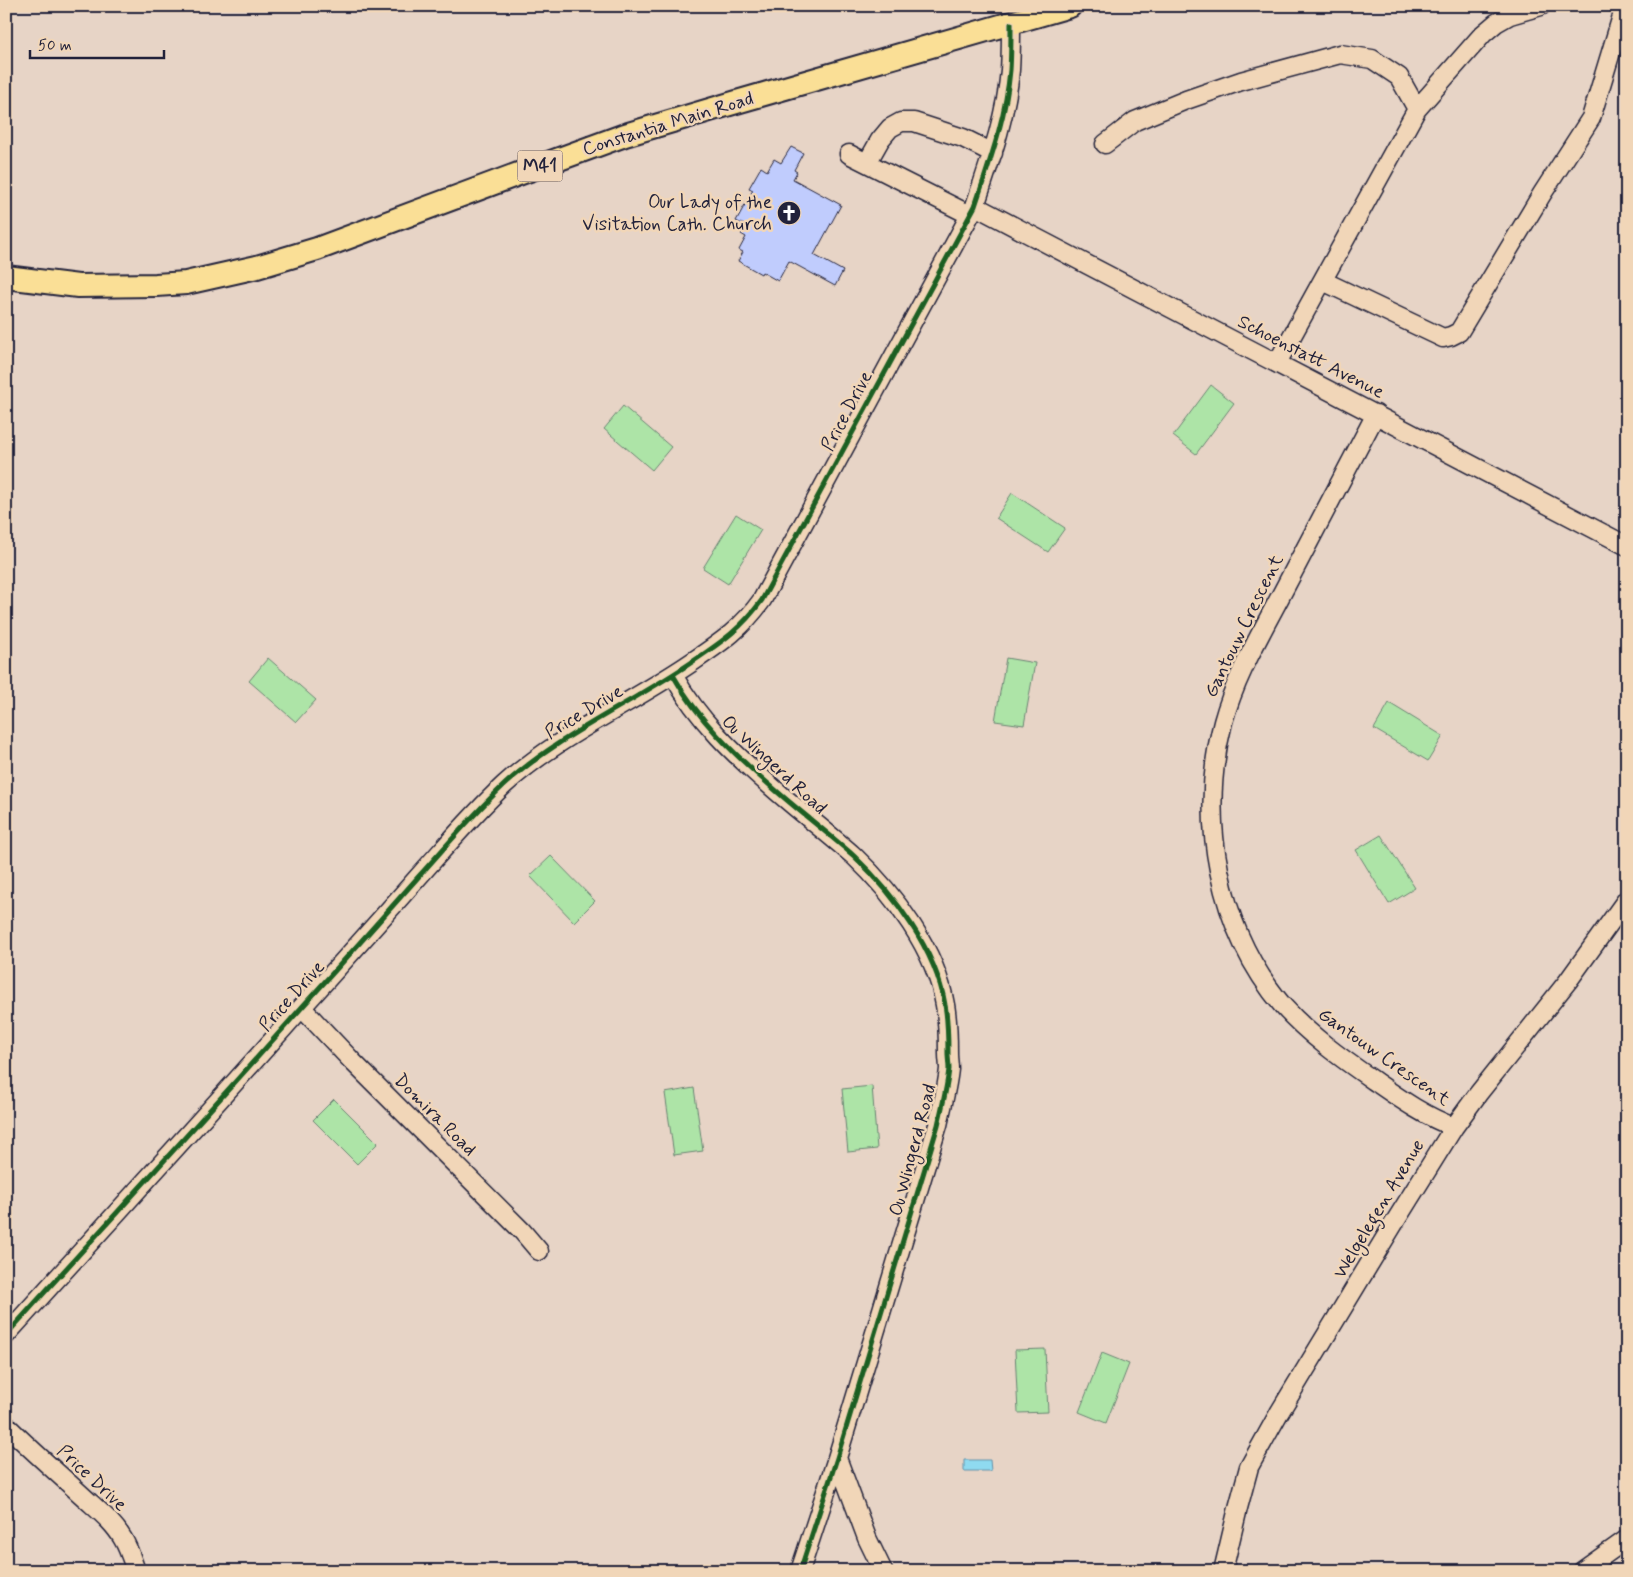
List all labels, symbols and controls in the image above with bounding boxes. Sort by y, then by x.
scale bar [30,28,164,60]
text: 50 m [38,36,72,56]
street label: Constantia Main Road [579,86,757,162]
road number: M41 [518,150,562,182]
place label: Our Lady of the Visitation Cath. Church [582,190,772,237]
church icon: Our Lady of the Visitation Cath. Church [776,200,802,226]
street label: Schoenstatt Avenue [1233,309,1389,405]
street label: Price Drive [815,367,879,455]
street label: Gantouw Crescent [1199,550,1289,702]
street label: Price Drive [540,679,628,745]
street label: Ou Wingerd Road [715,710,832,822]
street label: Price Drive [253,955,331,1037]
street label: Gantouw Crescent [1313,1002,1455,1112]
street label: Domira Road [388,1068,482,1162]
street label: Ou Wingerd Road [883,1081,945,1219]
street label: Welgelegen Avenue [1328,1135,1433,1285]
street label: Price Drive [52,1439,132,1517]

